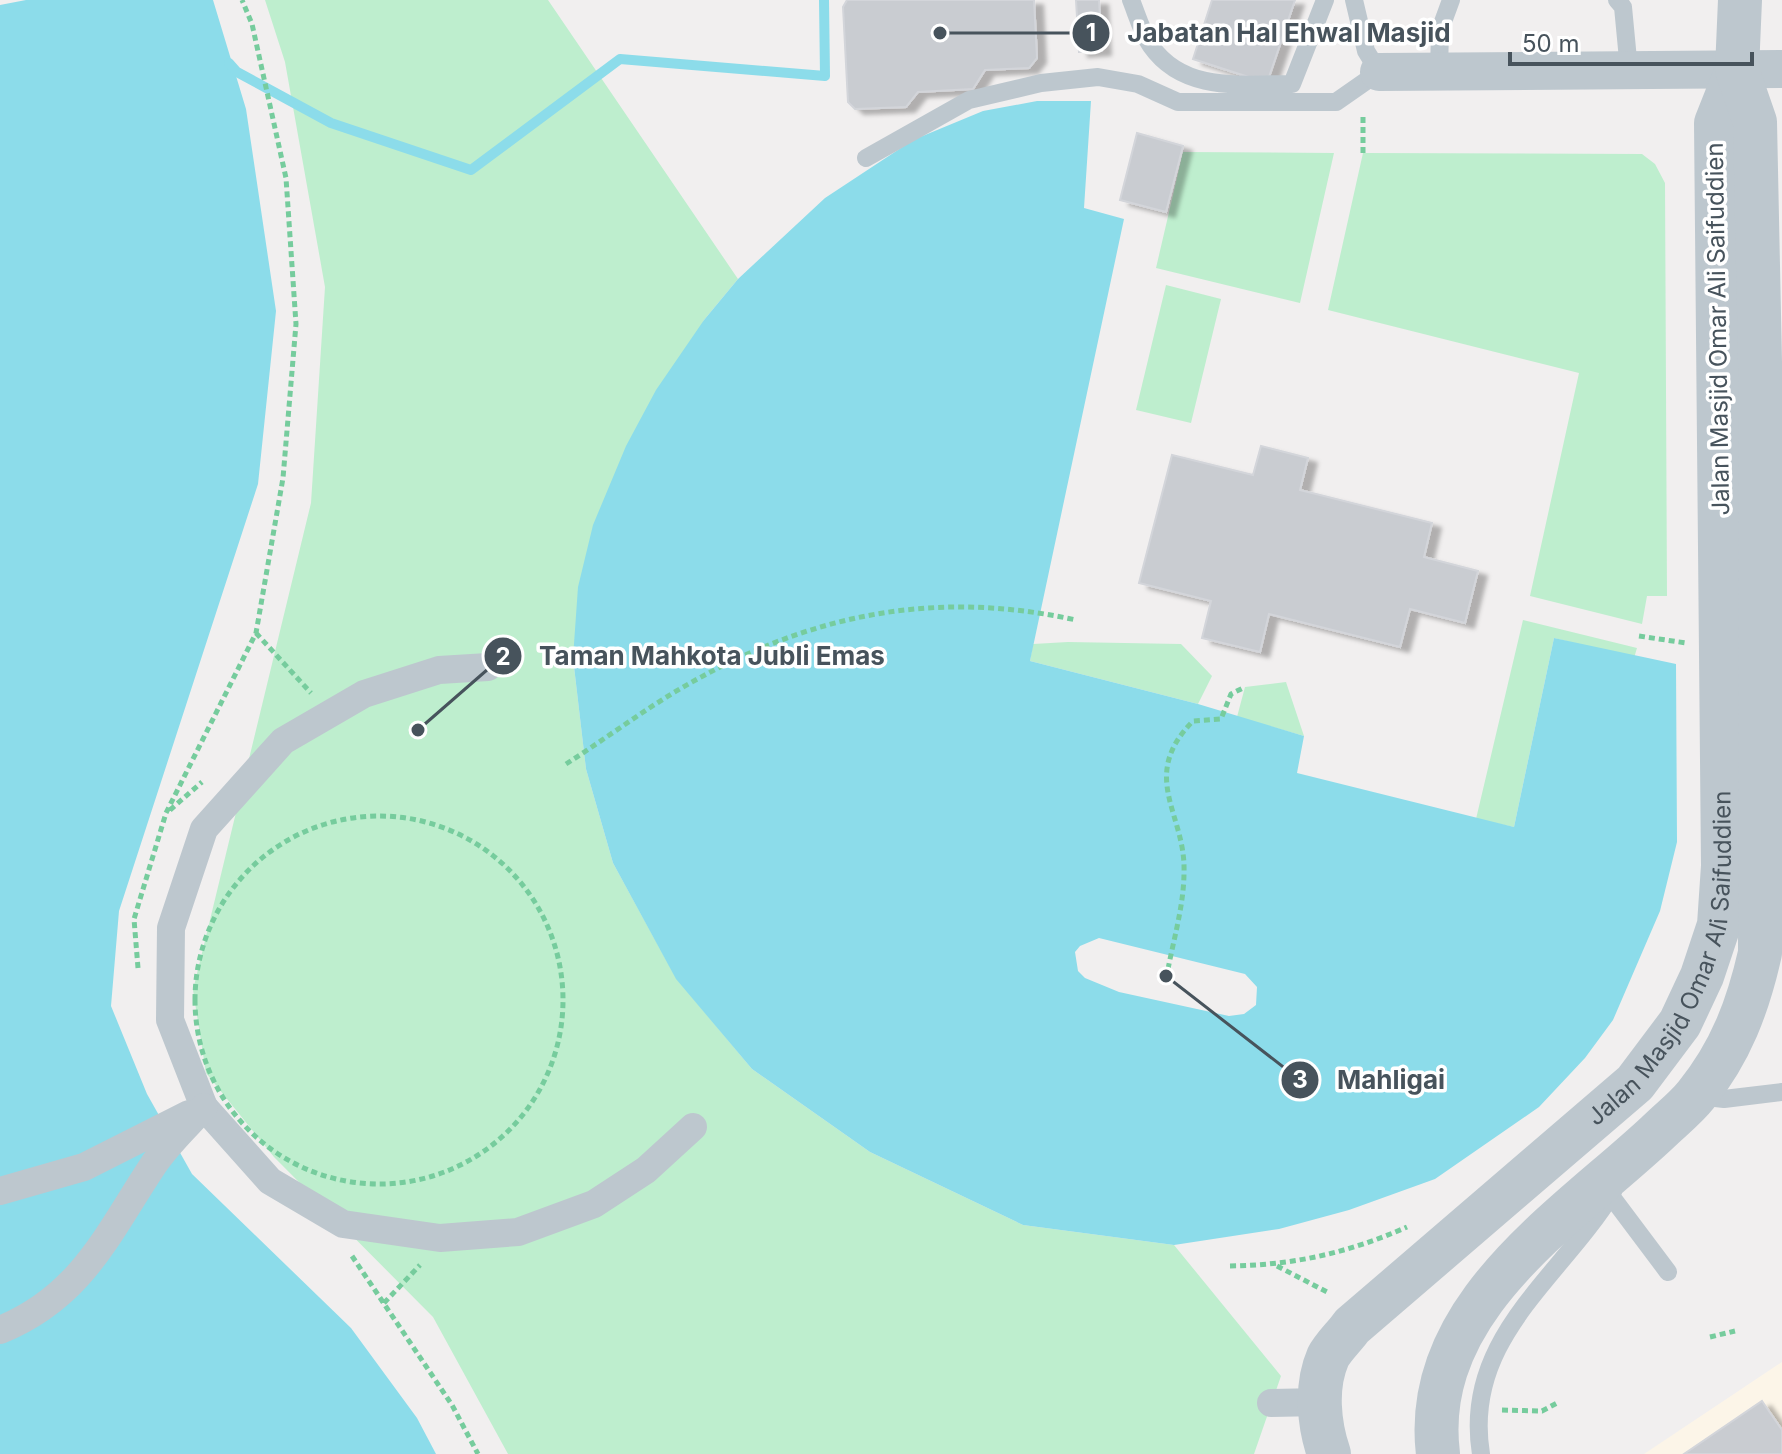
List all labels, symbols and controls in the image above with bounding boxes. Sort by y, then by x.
callout: Jabatan Hal Ehwal Masjid [1071,8,1467,58]
scale bar [1510,16,1752,66]
text: Jabatan Hal Ehwal Masjid [1127,17,1451,48]
text: 1 [1086,18,1096,47]
text: 50 m [1522,29,1580,58]
street label: Jalan Masjid Omar Ali Saifuddien [1700,142,1735,516]
callout: Taman Mahkota Jubli Emas [483,631,901,681]
text: Taman Mahkota Jubli Emas [539,640,885,671]
text: 2 [495,642,511,671]
street label: Jalan Masjid Omar Ali Saifuddien [1581,790,1737,1131]
callout: Mahligai [1280,1055,1461,1105]
text: Mahligai [1337,1064,1445,1095]
text: 3 [1292,1065,1308,1094]

